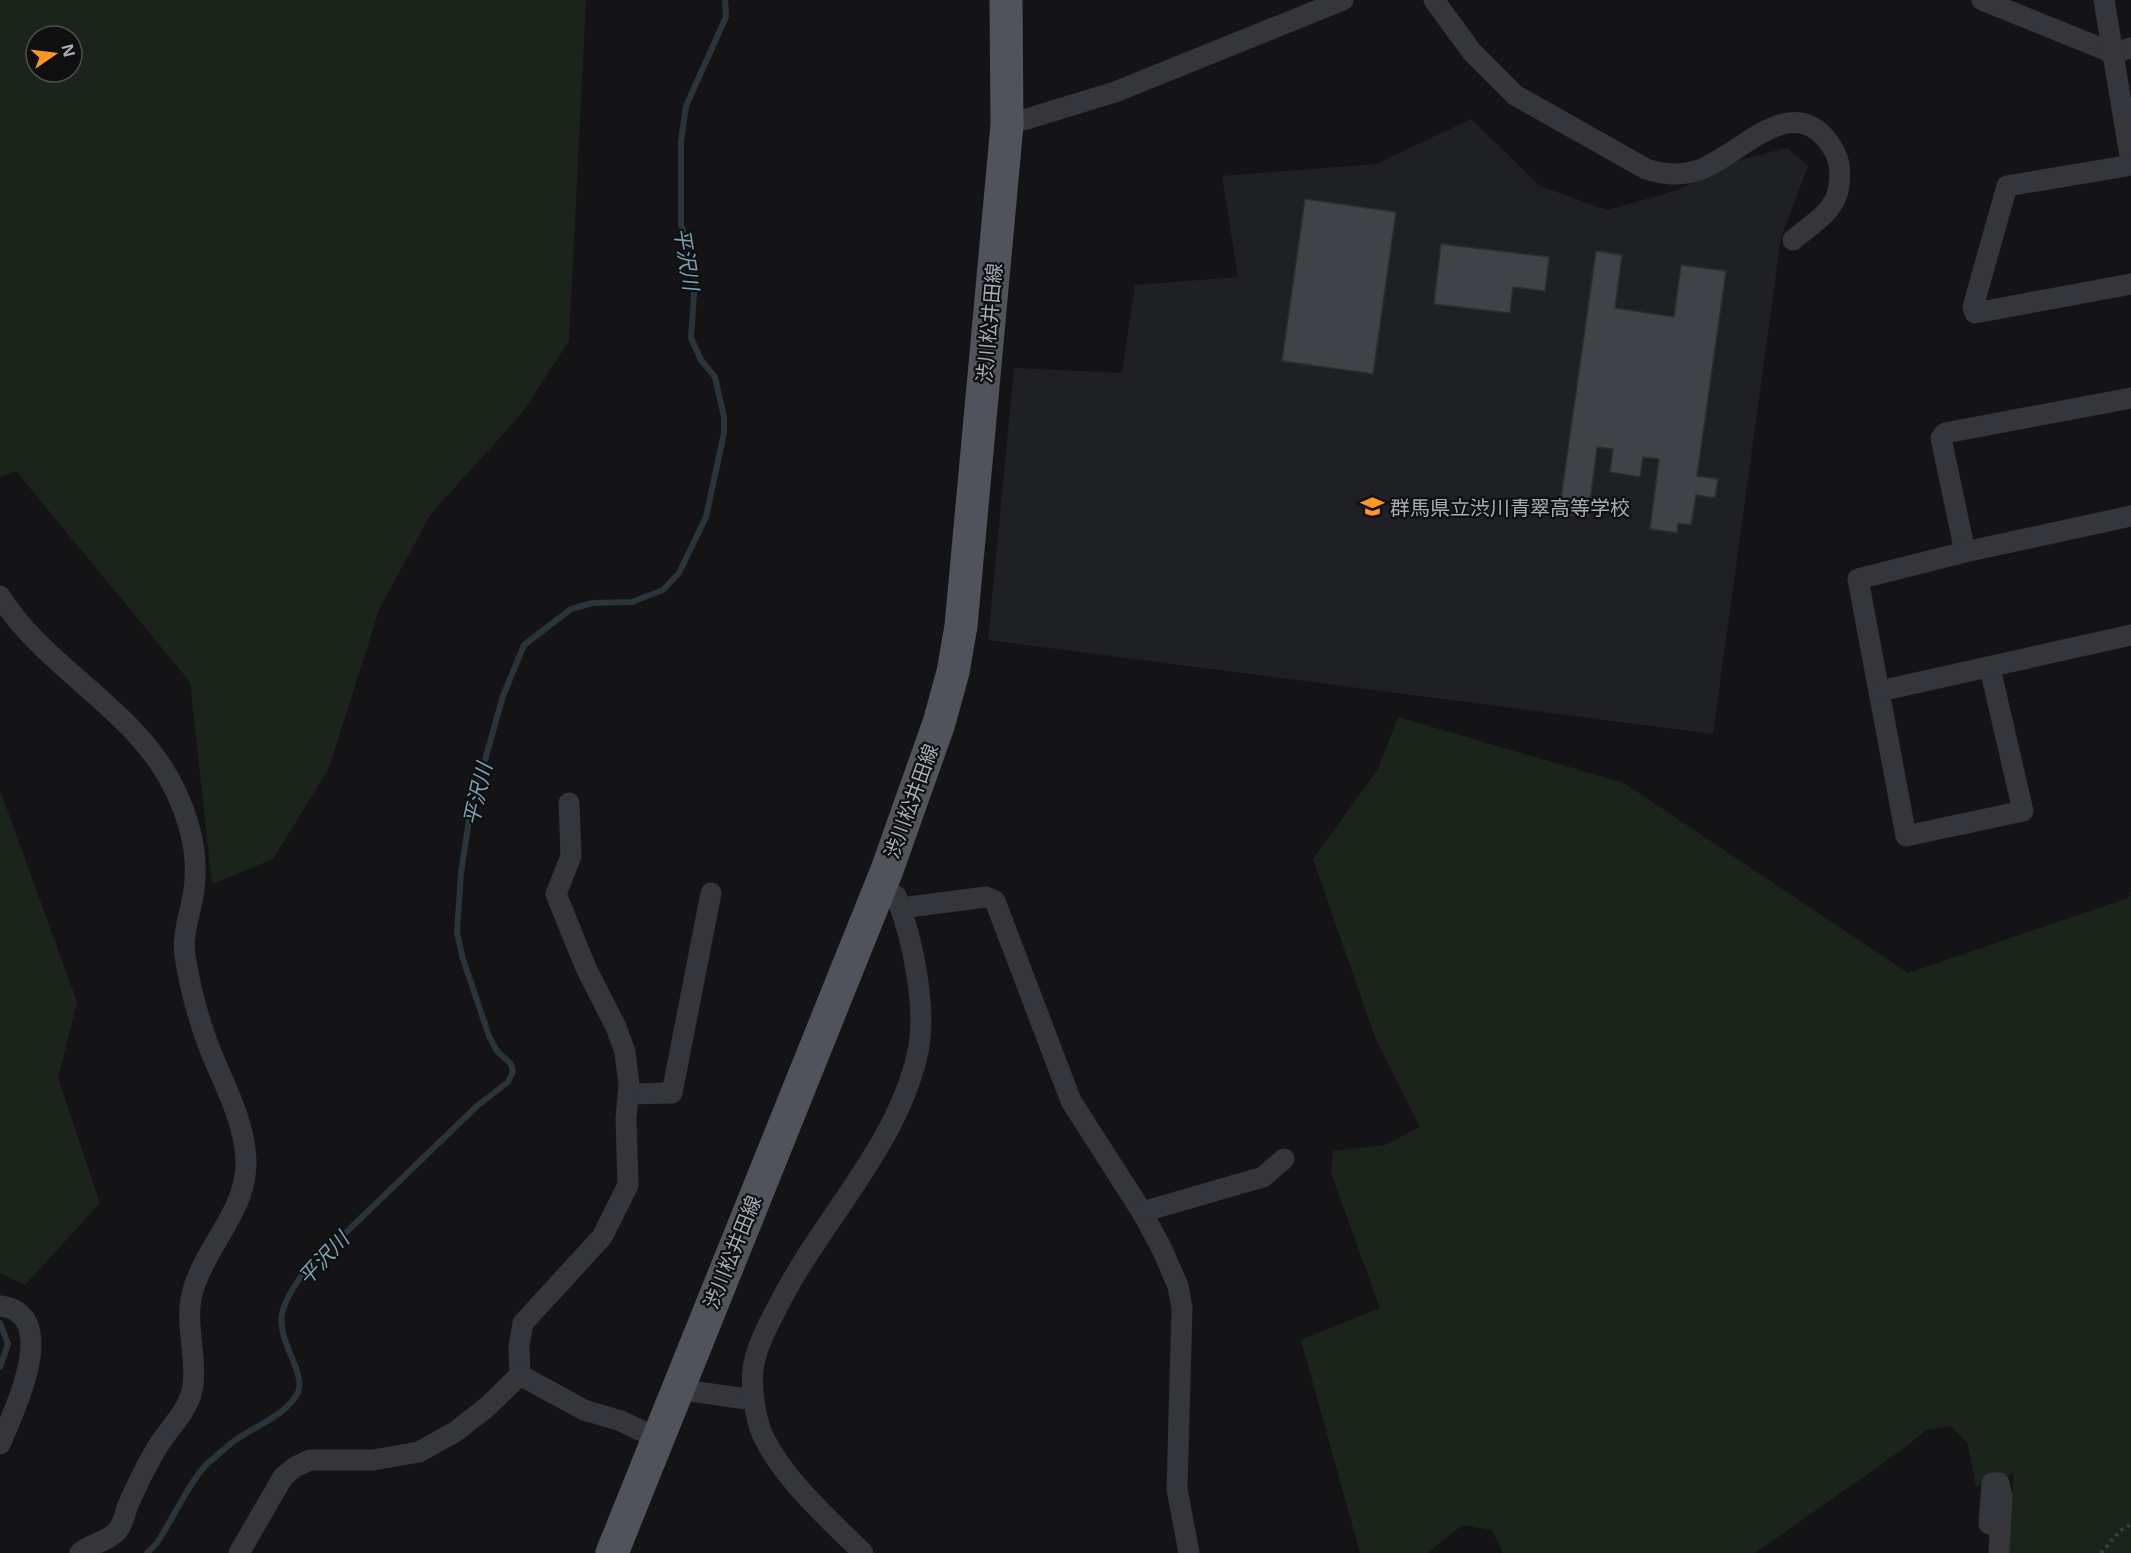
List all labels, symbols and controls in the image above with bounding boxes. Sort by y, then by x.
north arrow [24,24,84,84]
text: N [56,41,81,59]
water label: 平沢川 [668,226,706,294]
street label: 渋川松井田線 [970,262,1008,384]
school or university icon: 群馬県立渋川青翠高等学校 [1359,494,1385,520]
place label: 群馬県立渋川青翠高等学校 [1390,494,1630,521]
street label: 渋川松井田線 [878,740,944,862]
water label: 平沢川 [456,758,498,828]
street label: 渋川松井田線 [697,1191,767,1313]
water label: 平沢川 [291,1224,356,1291]

